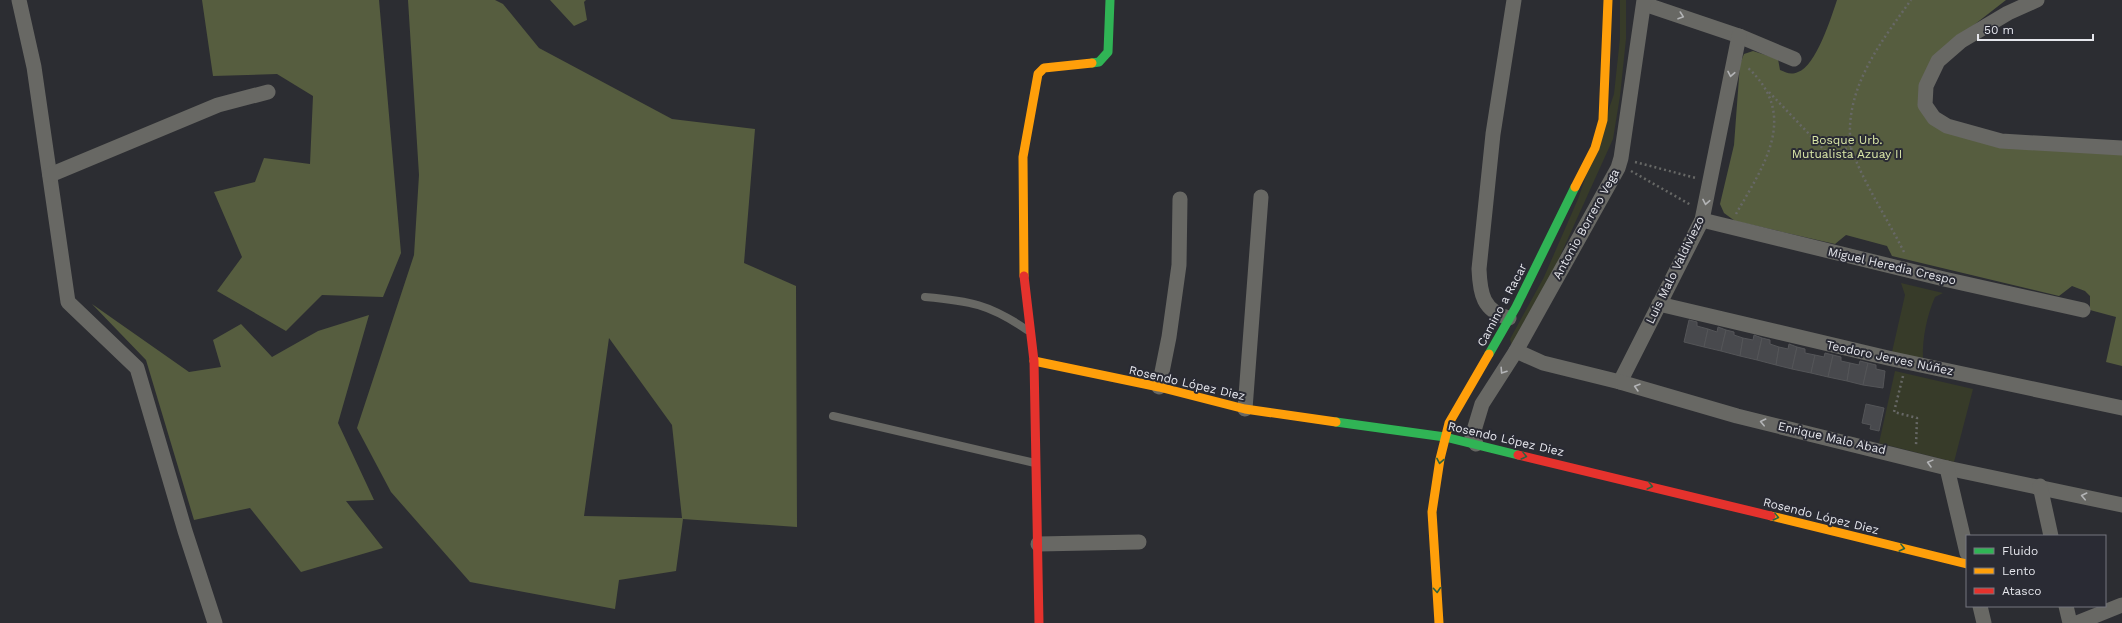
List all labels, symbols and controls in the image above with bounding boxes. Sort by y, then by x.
one-way arrow [1677,11,1684,20]
scale bar [1978,16,2093,42]
text: 50 m [1984,23,2014,37]
one-way arrow [1727,71,1736,77]
park label: Bosque Urb. Mutualista Azuay II [1792,133,1902,161]
street label: Antonio Borrero Vega [1550,166,1622,282]
one-way arrow [1702,198,1710,205]
street label: Luis Malo Valdiviezo [1643,214,1707,326]
street label: Miguel Heredia Crespo [1827,244,1957,288]
street label: Camino a Racar [1474,261,1530,349]
street label: Teodoro Jerves Núñez [1825,338,1955,378]
street label: Rosendo López Diez [1128,363,1246,403]
one-way arrow [1501,367,1508,374]
one-way arrow [1634,383,1641,392]
one-way arrow [1759,418,1766,426]
street label: Rosendo López Diez [1447,419,1565,459]
street label: Enrique Malo Abad [1777,419,1887,457]
one-way arrow [1520,451,1527,459]
one-way arrow [1436,458,1445,464]
one-way arrow [1926,459,1933,468]
one-way arrow [1647,482,1653,490]
one-way arrow [2081,493,2087,501]
street label: Rosendo López Diez [1762,495,1880,537]
one-way arrow [1773,513,1779,521]
legend [1966,535,2106,607]
one-way arrow [1899,544,1906,552]
text: Fluido [2002,544,2038,558]
text: Lento [2002,564,2036,578]
text: Atasco [2002,584,2042,598]
one-way arrow [1432,587,1441,593]

